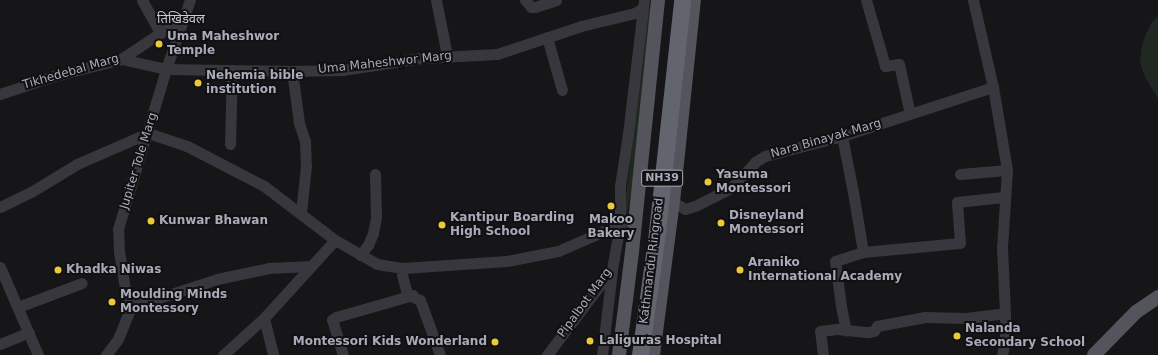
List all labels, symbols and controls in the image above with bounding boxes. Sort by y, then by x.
district label: तिखिडेवल [157,11,205,27]
place label: Uma Maheshwor Temple [167,30,279,58]
marker: Uma Maheshwor Temple [154,39,164,49]
street label: Uma Maheshwor Marg [318,49,452,77]
street label: Tikhedebal Marg [21,51,121,93]
place label: Nehemia bible institution [206,69,303,97]
marker: Nehemia bible institution [193,78,203,88]
street label: Jupiter Tole Marg [117,111,161,211]
street label: Nara Binayak Marg [769,116,883,162]
place label: Yasuma Montessori [716,168,791,196]
road number: NH39 [641,169,683,187]
marker: Yasuma Montessori [703,177,713,187]
street label: Kathmandu Ringroad [637,197,667,325]
marker: Makoo Bakery [606,201,616,211]
place label: Disneyland Montessori [729,209,804,237]
place label: Kantipur Boarding High School [450,211,574,239]
place label: Makoo Bakery [588,213,634,241]
place label: Kunwar Bhawan [159,214,268,228]
marker: Kunwar Bhawan [146,216,156,226]
marker: Disneyland Montessori [716,218,726,228]
marker: Kantipur Boarding High School [437,220,447,230]
place label: Araniko International Academy [748,256,902,284]
place label: Khadka Niwas [66,263,161,277]
marker: Khadka Niwas [53,265,63,275]
marker: Araniko International Academy [735,265,745,275]
street label: Pipalbot Marg [555,266,615,340]
place label: Moulding Minds Montessory [120,288,227,316]
marker: Moulding Minds Montessory [107,297,117,307]
place label: Nalanda Secondary School [965,322,1085,350]
marker: Nalanda Secondary School [952,331,962,341]
place label: Laliguras Hospital [599,334,722,348]
place label: Montessori Kids Wonderland [293,335,487,349]
marker: Laliguras Hospital [584,335,596,347]
marker: Montessori Kids Wonderland [490,337,500,347]

